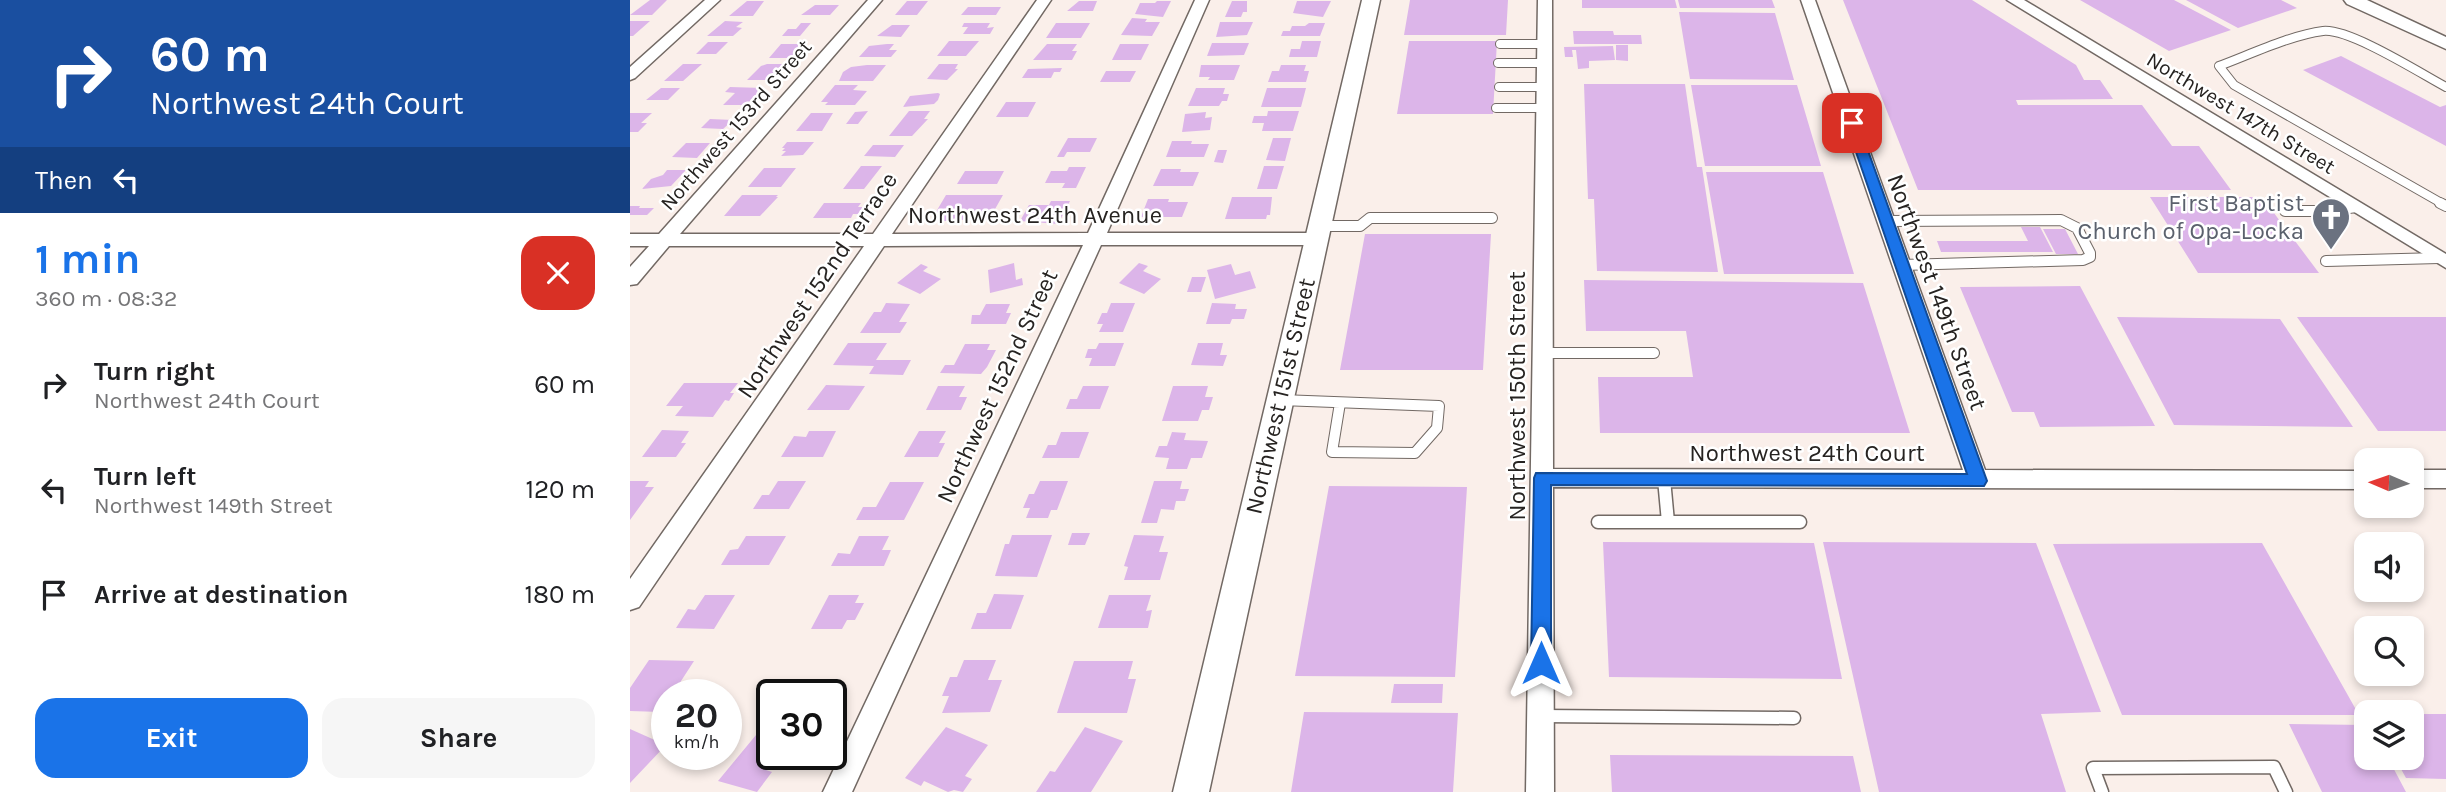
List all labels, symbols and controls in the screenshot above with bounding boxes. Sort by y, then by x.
text: 60 m [150,26,270,83]
icon: right [35,28,126,119]
street label: Northwest 153rd Street [656,35,817,215]
street label: Northwest 147th Street [2142,47,2340,179]
text: Northwest 24th Court [150,85,464,122]
pin [1822,93,1882,153]
icon: arrive [1833,104,1871,142]
icon: left [107,161,145,199]
text: Then [35,165,93,196]
street label: Northwest 152nd Terrace [731,167,903,403]
street label: Northwest 149th Street [1881,170,1993,414]
place label: First Baptist Church of Opa-Locka [2077,189,2304,245]
church icon: First Baptist Church of Opa-Locka [2310,196,2352,251]
street label: Northwest 24th Avenue [908,201,1162,229]
text: 1 min [35,234,140,284]
button: close [521,236,595,310]
street label: Northwest 152nd Street [931,265,1063,507]
street label: Northwest 150th Street [1503,271,1531,521]
street label: Northwest 151st Street [1239,275,1321,517]
text: 360 m · 08:32 [35,285,177,312]
text: Turn right [94,356,215,387]
icon: right [35,366,73,404]
text: 60 m [534,369,595,400]
text: Northwest 24th Court [94,387,320,414]
street label: Northwest 24th Court [1689,439,1925,467]
north arrow [2354,448,2424,518]
map controls [2354,448,2424,770]
text: Turn left [94,461,196,492]
icon: left [35,471,73,509]
text: 120 m [525,474,595,505]
text: Northwest 149th Street [94,492,333,519]
button: sound [2354,532,2424,602]
icon: arrive [35,576,73,614]
text: Arrive at destination [94,579,348,610]
text: 180 m [525,579,595,610]
button: search [2354,616,2424,686]
position arrow [1504,626,1578,700]
speed limit sign: 30 [756,679,847,770]
text: 20 [675,695,718,736]
button: Exit [35,698,308,778]
button: Share [322,698,595,778]
button: layers [2354,700,2424,770]
text: km/h [674,731,719,753]

